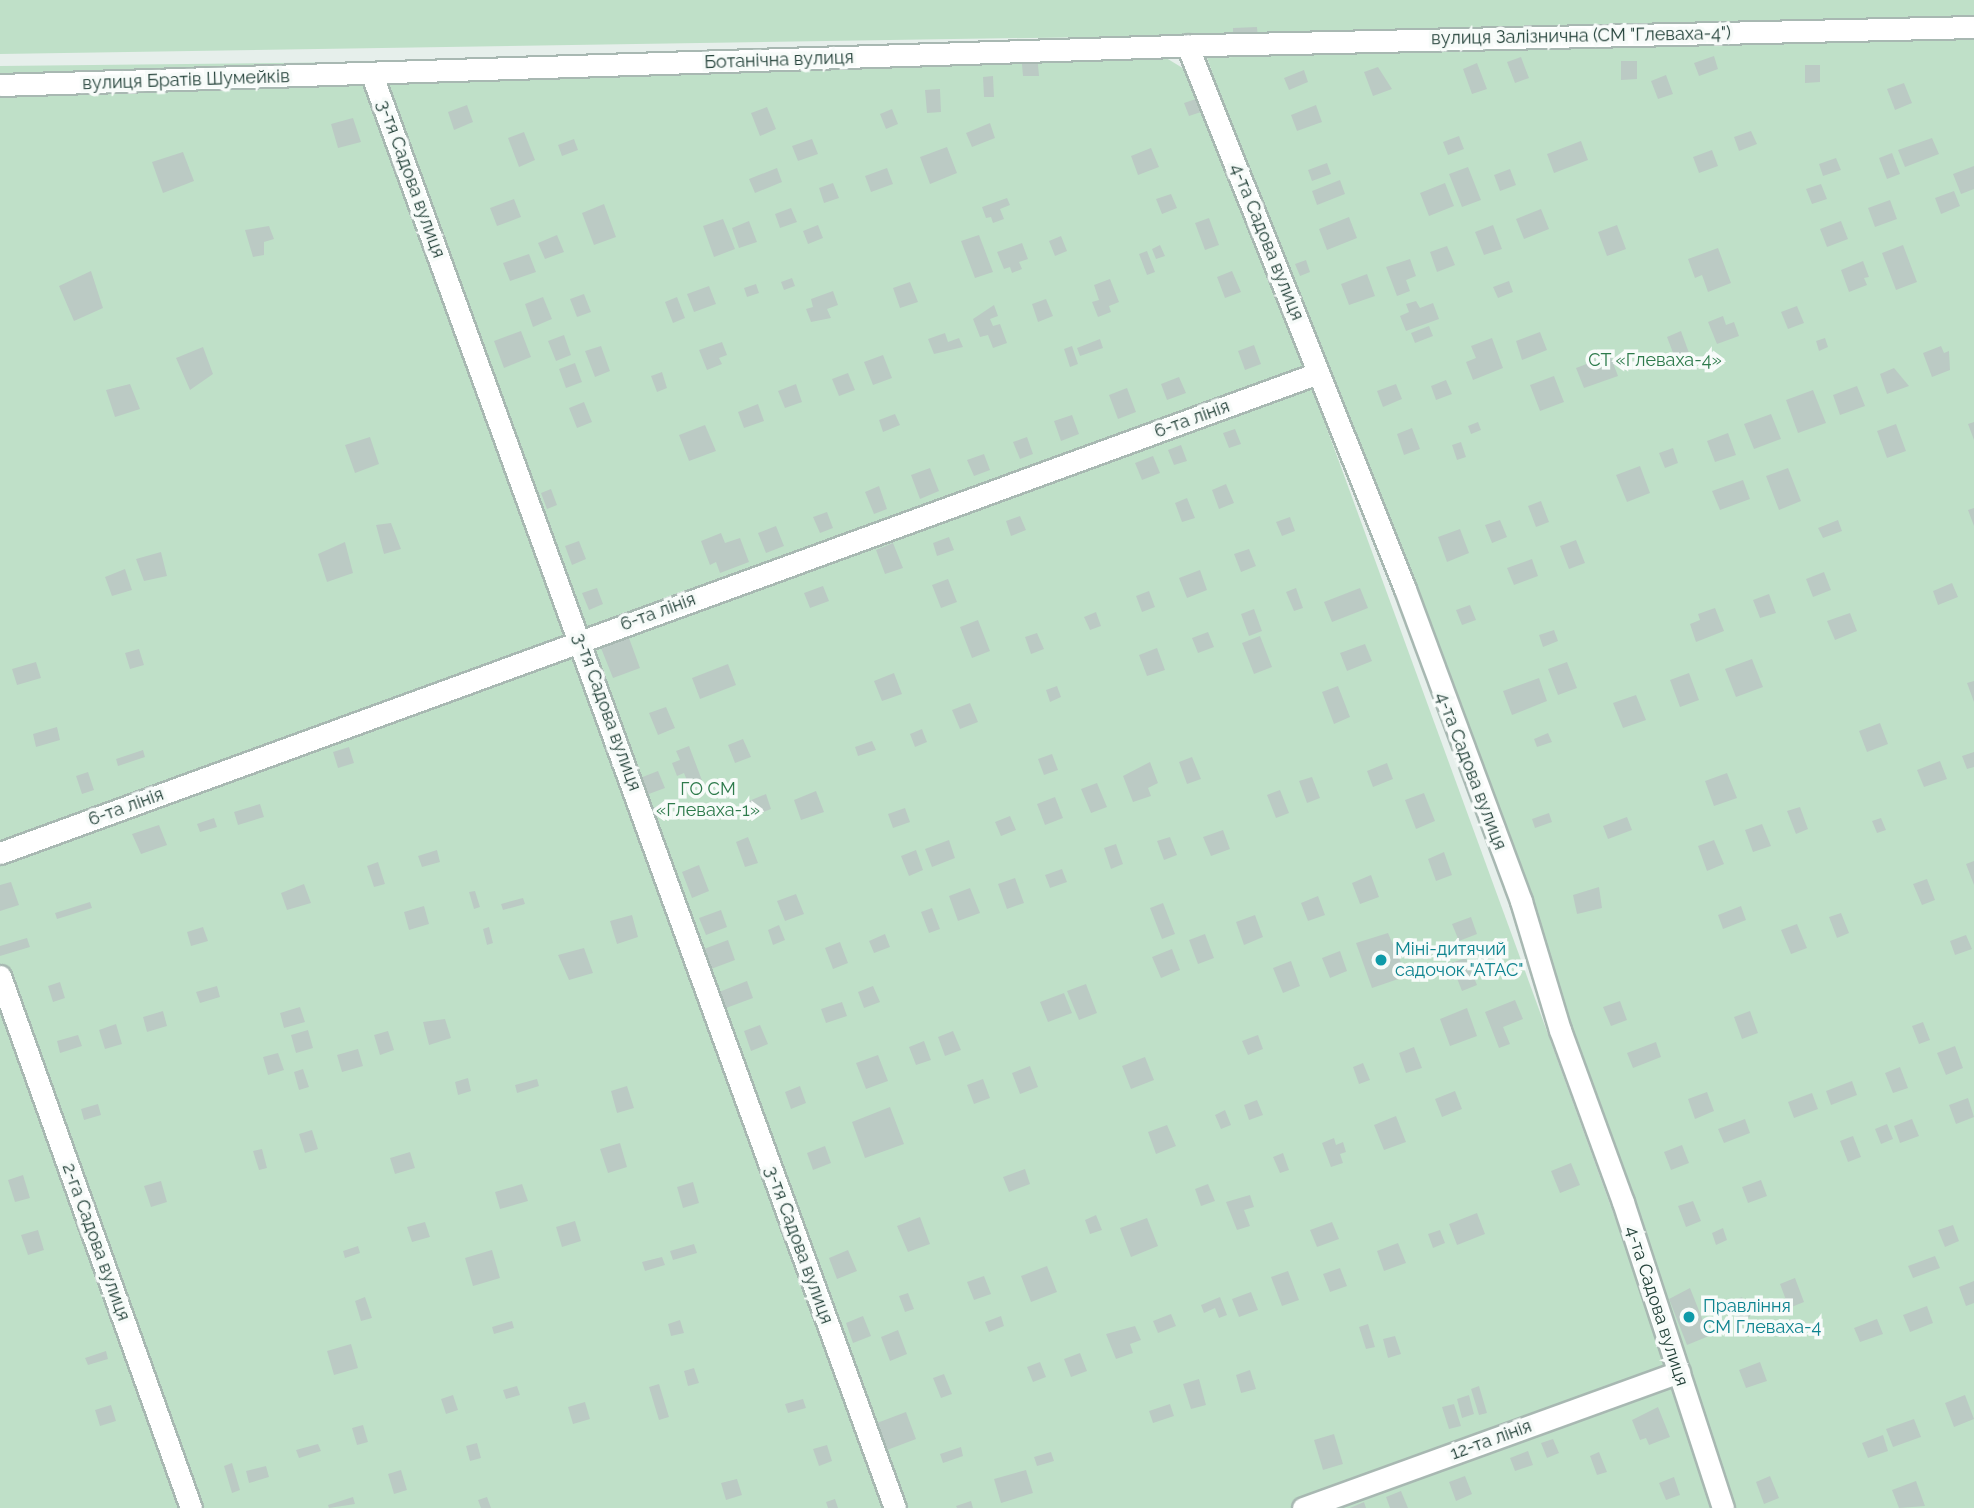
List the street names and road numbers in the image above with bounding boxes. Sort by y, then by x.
street label: вулиця Залізнична (СМ "Глеваха-4") [1431,23,1731,49]
street label: Ботанічна вулиця [704,47,854,73]
street label: вулиця Братів Шумейків [82,66,290,94]
street label: 3-тя Садова вулиця [372,97,450,261]
street label: 4-та Садова вулиця [1226,161,1308,323]
street label: 6-та лінія [1151,395,1233,443]
street label: 6-та лінія [617,588,699,636]
street label: 3-тя Садова вулиця [568,630,646,794]
street label: 4-та Садова вулиця [1431,689,1511,853]
street label: 6-та лінія [85,783,167,831]
street label: 2-га Садова вулиця [57,1160,135,1324]
street label: 3-тя Садова вулиця [760,1163,838,1327]
street label: 4-та Садова вулиця [1621,1223,1693,1389]
street label: 12-та лінія [1447,1415,1535,1465]

